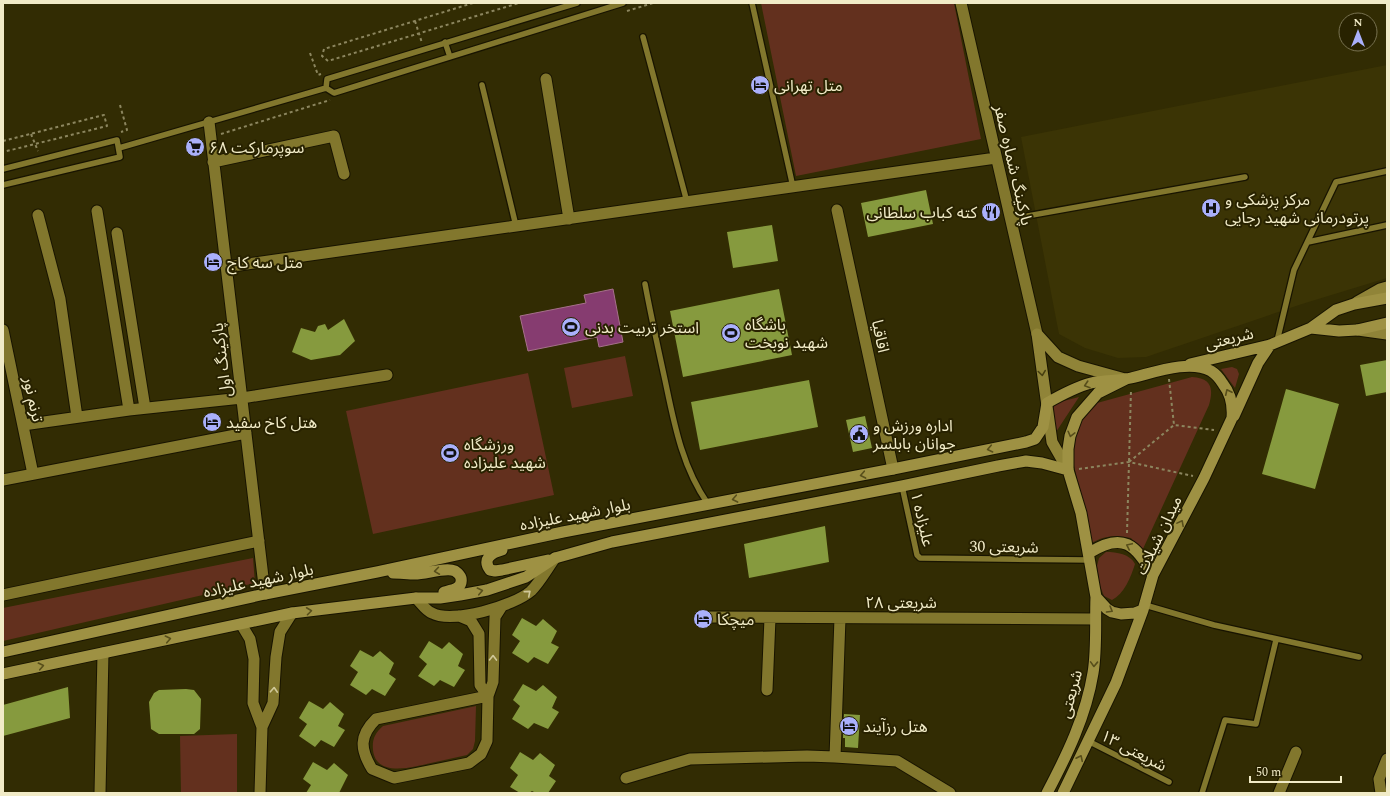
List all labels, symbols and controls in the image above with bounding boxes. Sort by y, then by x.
north arrow [1338,12,1378,52]
text: N [1354,14,1363,31]
hotel icon: متل تهرانی [749,74,771,96]
place label: متل تهرانی [774,74,843,98]
street label: پارکینگ شماره صفر [987,102,1039,228]
supermarket icon: سوپرمارکت ۶۸ [184,136,206,158]
place label: سوپرمارکت ۶۸ [209,136,304,160]
place label: مرکز پزشکی و پرتودرمانی شهید رجایی [1225,188,1369,230]
hospital icon: مرکز پزشکی و پرتودرمانی شهید رجایی [1200,197,1222,219]
place label: کته کباب سلطانی [867,201,977,225]
restaurant icon: کته کباب سلطانی [980,201,1002,223]
hotel icon: متل سه کاج [202,251,224,273]
place label: متل سه کاج [227,251,303,275]
place label: باشگاه شهید نوبخت [745,313,828,355]
sports icon: استخر تربیت بدنی [560,316,582,338]
place label: استخر تربیت بدنی [585,316,699,340]
street label: اقاقیا [865,317,895,355]
street label: پارکینگ اول [206,321,238,398]
street label: شریعتی [1202,321,1256,357]
sports icon: باشگاه شهید نوبخت [720,322,742,344]
one-way arrow [1037,370,1046,376]
street label: ترنم نور [16,373,50,424]
one-way arrow [1084,380,1091,389]
one-way arrow [1225,389,1233,396]
hotel icon: هتل کاخ سفید [201,411,223,433]
place label: هتل کاخ سفید [226,411,317,435]
place label: اداره ورزش و جوانان بابلسر [872,414,956,456]
public building icon: اداره ورزش و جوانان بابلسر [848,423,870,445]
one-way arrow [1067,430,1076,437]
place label: ورزشگاه شهید علیزاده [464,433,546,475]
sports icon: ورزشگاه شهید علیزاده [439,442,461,464]
one-way arrow [987,445,993,453]
one-way arrow [859,470,866,478]
street label: علیزاده ۱ [904,489,940,549]
street label: میدان شیلات [1129,492,1188,579]
street label: بلوار شهید علیزاده [518,493,633,537]
one-way arrow [732,494,738,502]
one-way arrow [1176,519,1183,527]
street label: شریعتی 30 [969,534,1039,560]
one-way arrow [1125,543,1133,551]
street label: بلوار شهید علیزاده [201,558,316,604]
one-way arrow [434,567,440,576]
one-way arrow [477,587,483,595]
one-way arrow [523,590,530,597]
street label: شریعتی ۲۸ [865,591,937,615]
one-way arrow [1106,605,1113,612]
one-way arrow [306,607,312,616]
hotel icon: میچکا [692,608,714,630]
place label: میچکا [717,608,754,632]
one-way arrow [165,636,171,644]
one-way arrow [489,655,497,661]
one-way arrow [1090,661,1098,667]
one-way arrow [38,663,44,671]
street label: شریعتی [1053,667,1089,721]
one-way arrow [270,687,278,693]
hotel icon: هتل رزآیند [838,715,860,737]
place label: هتل رزآیند [863,715,928,739]
street label: شریعتی ۱۳ [1096,724,1171,778]
one-way arrow [1075,755,1083,762]
scale bar [1250,758,1341,784]
text: 50 m [1256,763,1281,782]

